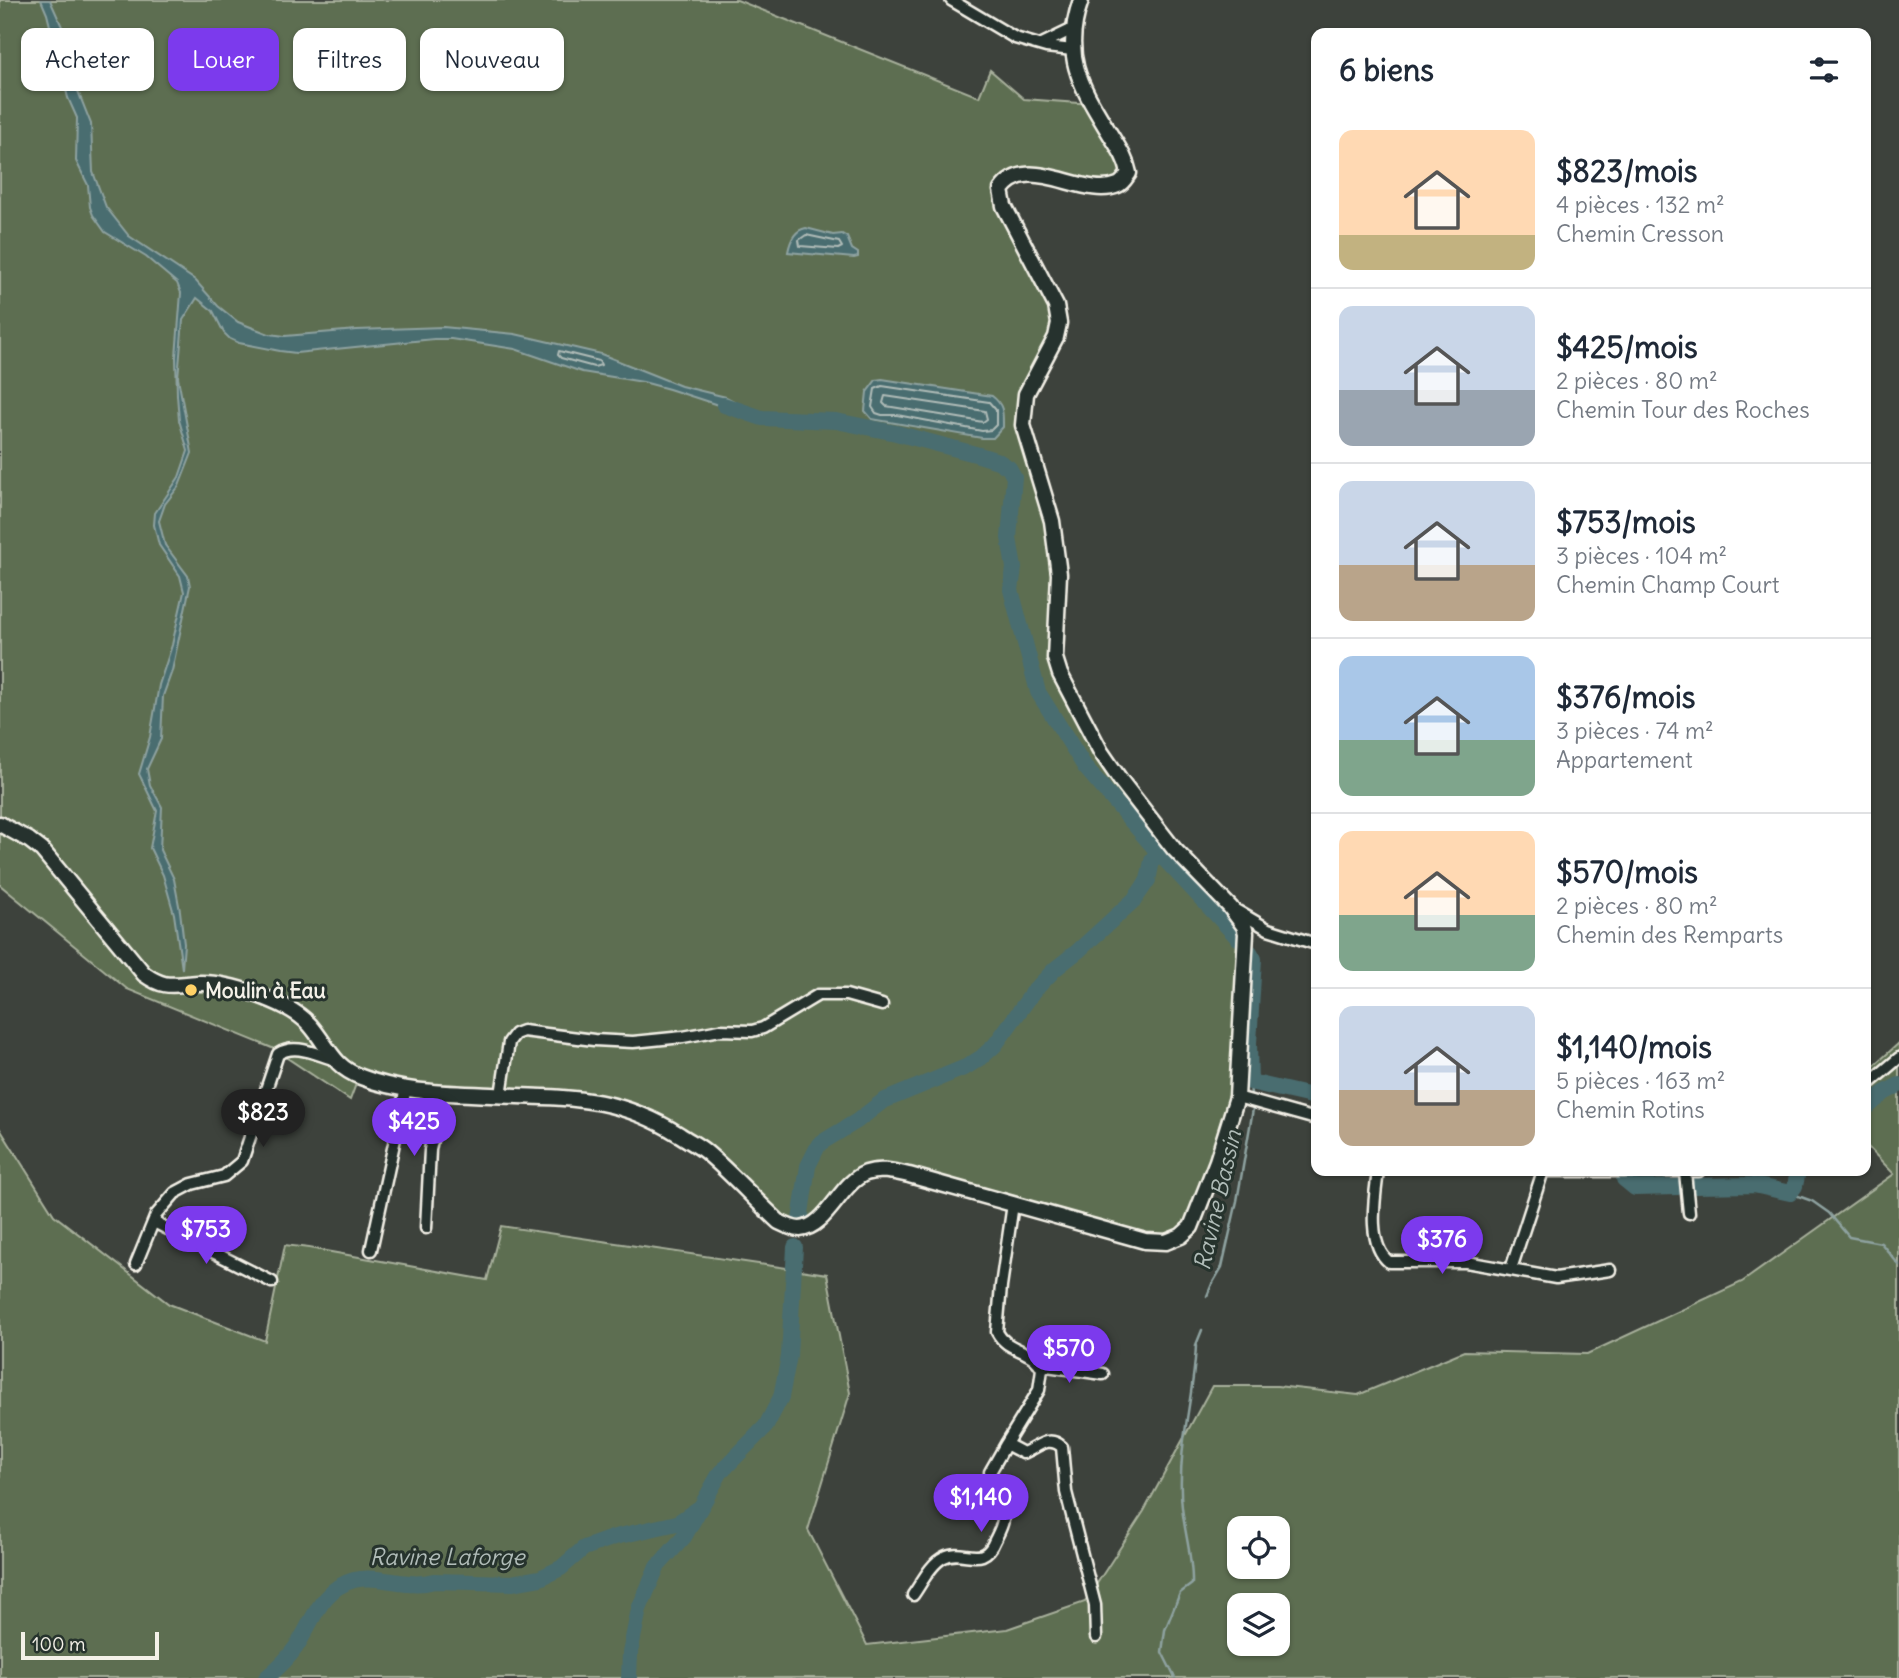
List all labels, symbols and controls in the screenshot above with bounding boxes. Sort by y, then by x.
chip: Acheter [21,28,154,91]
chip: Louer [168,28,279,91]
chip: Filtres [293,28,406,91]
chip: Nouveau [420,28,564,91]
text: 6 biens [1339,51,1434,89]
icon: filters [1805,51,1843,89]
text: $823/mois [1556,152,1697,190]
icon: home [1395,158,1479,242]
text: 4 pièces · 132 m² [1556,190,1725,219]
text: Chemin Cresson [1556,219,1724,248]
text: $425/mois [1556,328,1698,366]
icon: home [1395,334,1479,418]
text: 2 pièces · 80 m² [1556,366,1718,395]
text: Chemin Tour des Roches [1556,395,1810,424]
text: $753/mois [1556,503,1696,541]
icon: home [1395,509,1479,593]
text: 3 pièces · 104 m² [1556,541,1727,570]
text: Chemin Champ Court [1556,570,1780,599]
text: $376/mois [1556,678,1695,716]
icon: home [1395,684,1479,768]
text: 3 pièces · 74 m² [1556,716,1714,745]
text: Appartement [1556,745,1693,774]
text: $570/mois [1556,853,1698,891]
icon: home [1395,859,1479,943]
text: 2 pièces · 80 m² [1556,891,1718,920]
text: Chemin des Remparts [1556,920,1783,949]
place label: Moulin à Eau [205,977,326,1004]
marker: Moulin à Eau [183,982,199,998]
text: $1,140/mois [1556,1028,1712,1066]
icon: home [1395,1034,1479,1118]
text: 5 pièces · 163 m² [1556,1066,1725,1095]
pin: $823 [222,1090,304,1149]
text: Chemin Rotins [1556,1095,1705,1124]
text: $823 [237,1097,289,1126]
pin: $425 [373,1098,455,1158]
text: $425 [388,1106,440,1135]
water label: Ravine Bassin [1187,1127,1247,1273]
pin: $753 [165,1206,247,1266]
text: $753 [181,1214,231,1243]
pin: $376 [1401,1216,1483,1276]
text: $376 [1417,1224,1467,1253]
pin: $570 [1028,1326,1110,1385]
text: $570 [1043,1333,1095,1362]
pin: $1,140 [924,1474,1038,1534]
text: $1,140 [950,1482,1012,1511]
map controls [1227,1516,1290,1656]
button: locate [1227,1516,1290,1579]
water label: Ravine Laforge [369,1542,526,1571]
button: layers [1227,1593,1290,1656]
scale bar [21,1629,159,1661]
text: 100 m [32,1632,86,1656]

